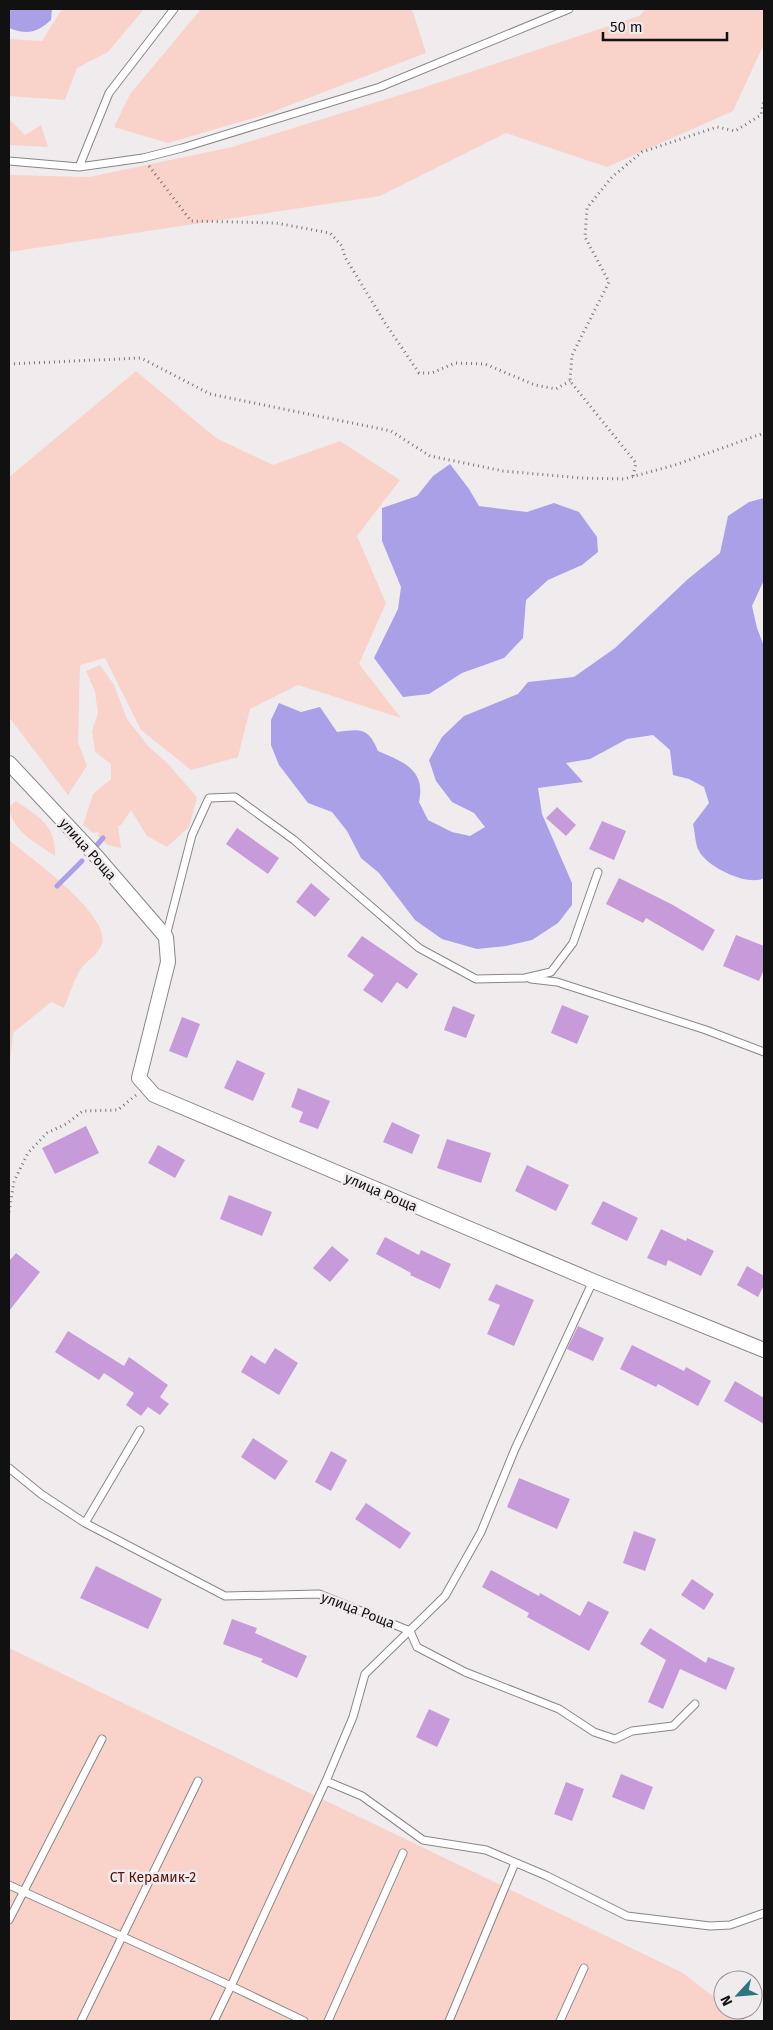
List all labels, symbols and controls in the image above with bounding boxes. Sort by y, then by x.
scale bar [603,10,727,42]
text: 50 m [610,18,643,36]
street label: улица Роща [55,815,120,884]
street label: улица Роща [342,1170,420,1215]
street label: улица Роща [319,1589,397,1632]
park label: СТ Керамик-2 [110,1869,196,1886]
north arrow [713,1970,763,2020]
text: N [717,1993,736,2008]

